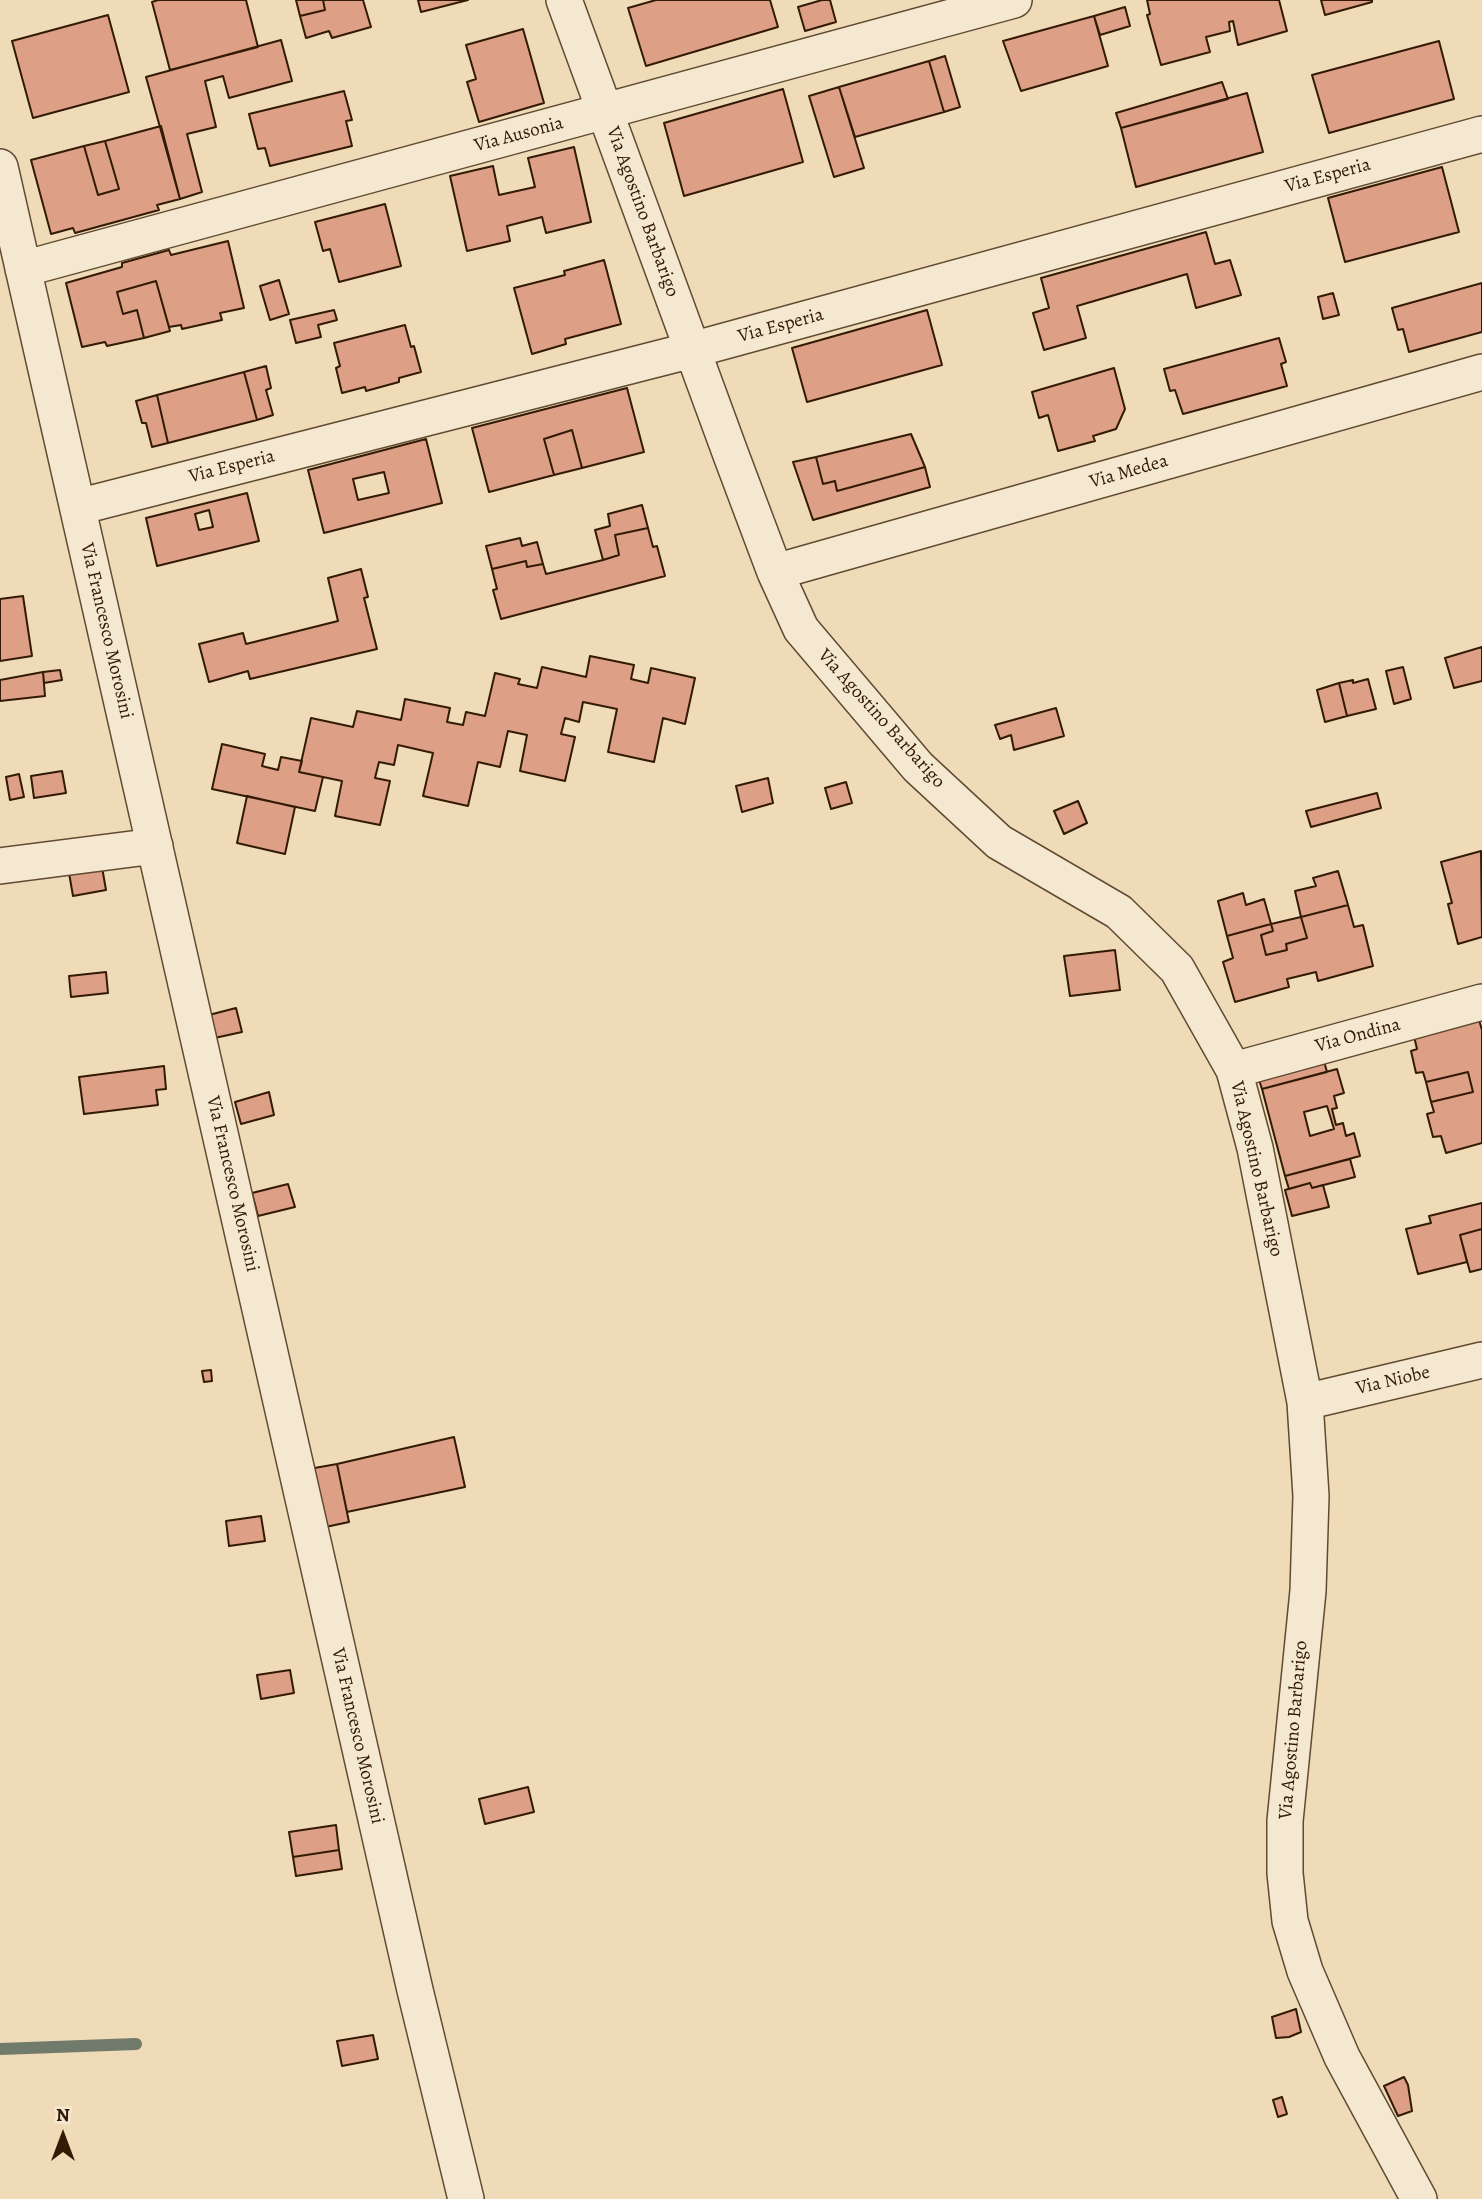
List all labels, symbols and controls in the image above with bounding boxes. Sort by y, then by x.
street label: Via Ausonia [472,112,566,158]
street label: Via Agostino Barbarigo [601,124,683,300]
street label: Via Esperia [1283,154,1373,198]
street label: Via Esperia [736,304,826,348]
street label: Via Esperia [187,445,277,489]
street label: Via Medea [1087,450,1171,494]
street label: Via Francesco Morosini [75,541,137,721]
street label: Via Agostino Barbarigo [813,645,949,793]
street label: Via Ondina [1313,1014,1403,1058]
street label: Via Agostino Barbarigo [1225,1079,1287,1259]
street label: Via Francesco Morosini [201,1094,263,1274]
street label: Via Niobe [1354,1361,1432,1401]
street label: Via Agostino Barbarigo [1275,1640,1313,1820]
street label: Via Francesco Morosini [326,1646,388,1826]
north arrow [28,2101,98,2171]
text: N [56,2102,70,2128]

